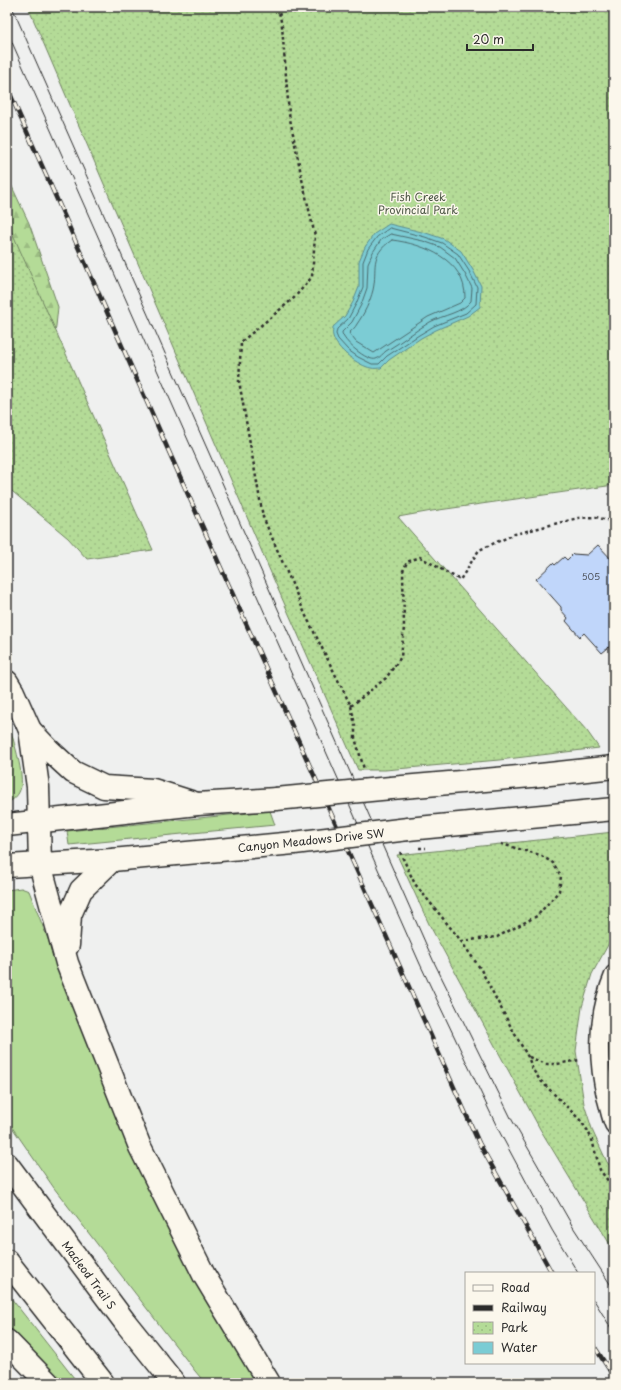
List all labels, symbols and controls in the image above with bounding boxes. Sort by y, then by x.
scale bar [467,26,533,52]
text: 20 m [473,30,504,48]
park label: Fish Creek Provincial Park [378,188,458,218]
house number: 505 [582,569,600,583]
street label: Canyon Meadows Drive SW [237,824,386,856]
street label: Macleod Trail S [58,1237,121,1312]
legend [465,1272,595,1364]
text: Road [501,1278,530,1296]
text: Railway [501,1298,547,1316]
text: Park [501,1318,528,1336]
text: Water [501,1338,538,1356]

